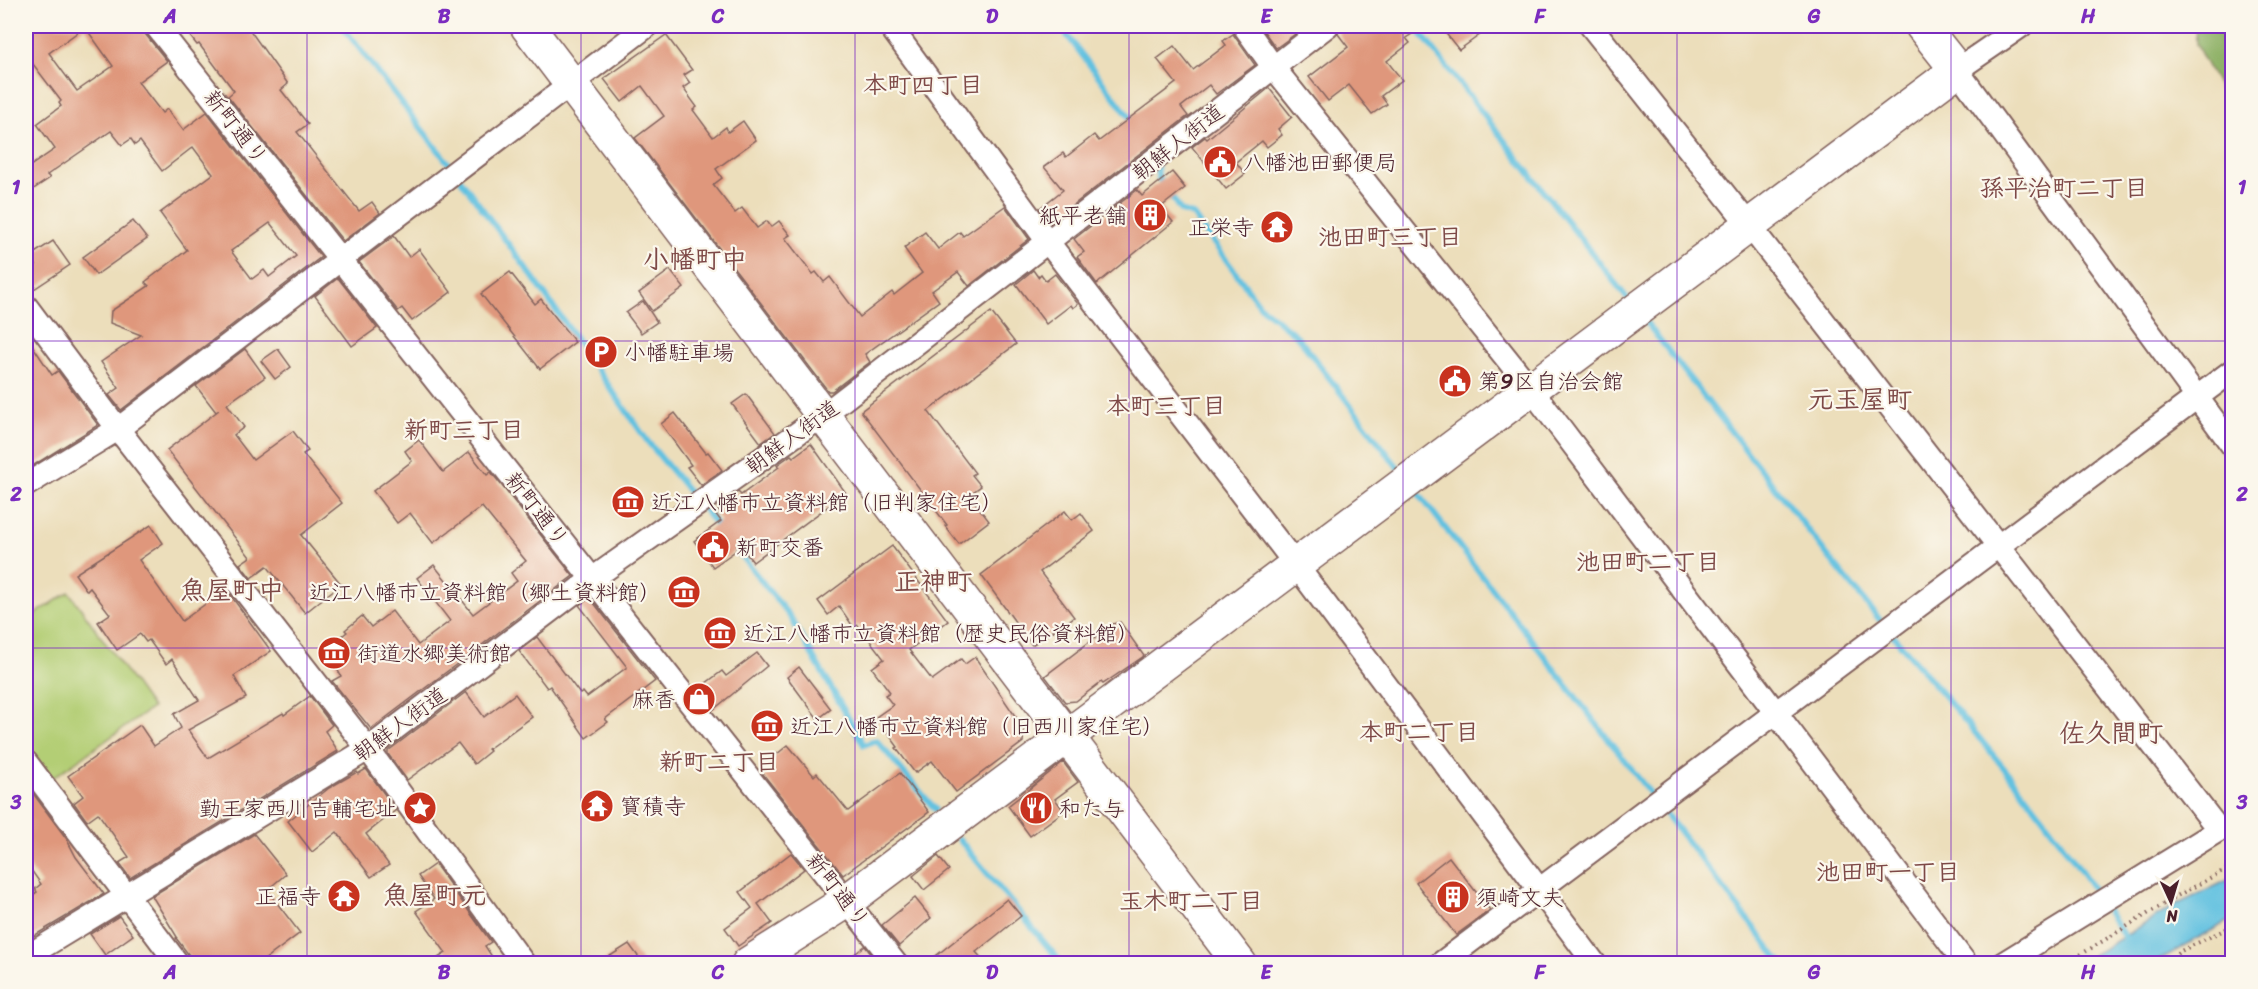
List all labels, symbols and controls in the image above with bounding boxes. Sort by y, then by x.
text: A [162,0,177,34]
text: B [438,0,451,34]
text: C [711,0,725,34]
text: D [986,0,999,34]
text: E [1260,0,1273,34]
text: F [1534,0,1547,34]
text: G [1807,0,1821,34]
text: H [2080,0,2096,34]
district label: 本町四丁目 [863,64,983,106]
street label: 新町通り [194,80,278,174]
street label: 朝鮮人街道 [1123,93,1233,191]
place label: 八幡池田郵便局 [1243,143,1397,182]
public building icon: 八幡池田郵便局 [1202,144,1238,180]
district label: 孫平治町二丁目 [1980,167,2148,209]
text: 1 [12,170,21,205]
text: 1 [2238,170,2247,205]
place label: 紙平老舗 [1039,196,1127,235]
building icon: 紙平老舗 [1132,197,1168,233]
place label: 正栄寺 [1188,208,1254,247]
temple icon: 正栄寺 [1259,209,1295,245]
district label: 池田町三丁目 [1318,216,1462,258]
district label: 小幡町中 [643,236,747,282]
place label: 小幡駐車場 [624,333,734,372]
parking icon: 小幡駐車場 [583,334,619,370]
place label: 第9区自治会館 [1478,362,1624,401]
public building icon: 第9区自治会館 [1437,363,1473,399]
district label: 元玉屋町 [1808,376,1912,422]
district label: 本町三丁目 [1106,385,1226,427]
street label: 朝鮮人街道 [736,389,848,485]
district label: 新町三丁目 [404,409,524,451]
street label: 新町通り [495,462,579,556]
text: 2 [9,477,22,512]
text: 2 [2235,477,2248,512]
place label: 近江八幡市立資料館（旧判家住宅） [651,483,1003,522]
museum icon: 近江八幡市立資料館（旧判家住宅） [610,484,646,520]
place label: 新町交番 [736,528,824,567]
public building icon: 新町交番 [695,529,731,565]
district label: 池田町二丁目 [1576,541,1720,583]
district label: 正神町 [894,558,972,604]
district label: 魚屋町中 [180,567,284,613]
place label: 近江八幡市立資料館（郷土資料館） [309,573,661,612]
museum icon: 近江八幡市立資料館（郷土資料館） [666,574,702,610]
place label: 近江八幡市立資料館（歴史民俗資料館） [743,614,1139,653]
museum icon: 近江八幡市立資料館（歴史民俗資料館） [702,615,738,651]
place label: 街道水郷美術館 [357,634,511,673]
museum icon: 街道水郷美術館 [316,635,352,671]
street label: 朝鮮人街道 [344,676,456,772]
place label: 麻香 [632,680,676,719]
shop icon: 麻香 [681,681,717,717]
place label: 近江八幡市立資料館（旧西川家住宅） [790,707,1164,746]
museum icon: 近江八幡市立資料館（旧西川家住宅） [749,708,785,744]
district label: 佐久間町 [2059,710,2163,756]
district label: 本町二丁目 [1359,711,1479,753]
district label: 新町二丁目 [659,741,779,783]
text: 3 [10,785,22,820]
text: 3 [2236,785,2248,820]
place label: 寳積寺 [620,787,686,826]
temple icon: 寳積寺 [579,788,615,824]
place label: 勤王家西川吉輔宅址 [199,789,397,828]
place label: 和た与 [1059,789,1125,828]
place icon: 勤王家西川吉輔宅址 [402,790,438,826]
restaurant icon: 和た与 [1018,790,1054,826]
street label: 新町通り [796,843,880,937]
district label: 池田町一丁目 [1816,851,1960,893]
district label: 魚屋町元 [383,872,487,918]
north arrow [2141,872,2201,932]
place label: 正福寺 [255,877,321,916]
temple icon: 正福寺 [326,878,362,914]
place label: 須崎文夫 [1476,878,1564,917]
building icon: 須崎文夫 [1435,879,1471,915]
district label: 玉木町二丁目 [1119,880,1263,922]
text: N [2165,902,2180,931]
text: A [162,955,177,989]
text: B [438,955,451,989]
text: C [711,955,725,989]
text: D [986,955,999,989]
text: E [1260,955,1273,989]
text: F [1534,955,1547,989]
text: G [1807,955,1821,989]
text: H [2080,955,2096,989]

